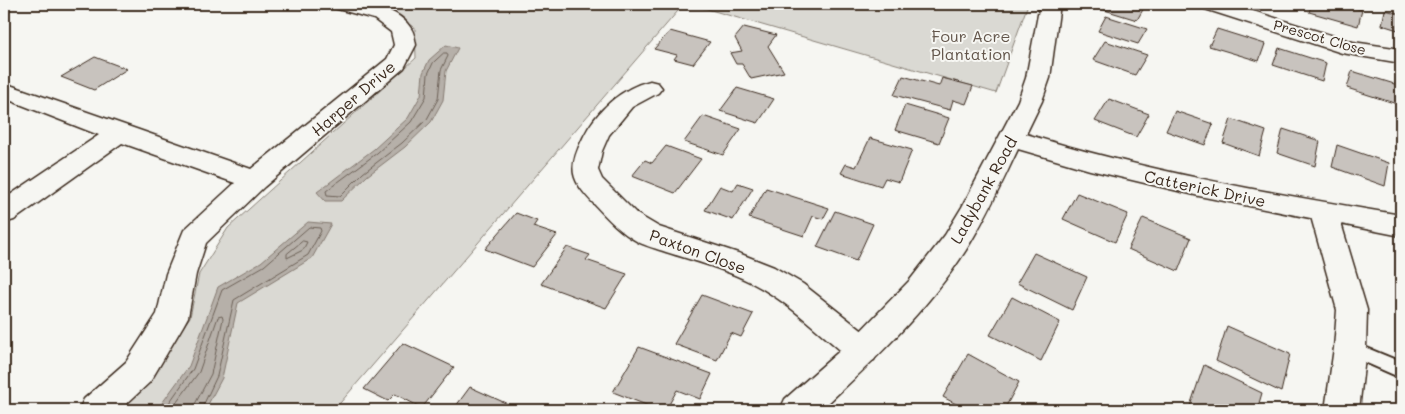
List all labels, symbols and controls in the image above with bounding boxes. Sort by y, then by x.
street label: Prescot Close [1271,15,1369,59]
park label: Four Acre Plantation [931,25,1011,64]
street label: Harper Drive [307,56,399,140]
street label: Ladybank Road [945,133,1021,247]
street label: Catterick Drive [1142,165,1268,211]
street label: Paxton Close [647,224,749,278]

